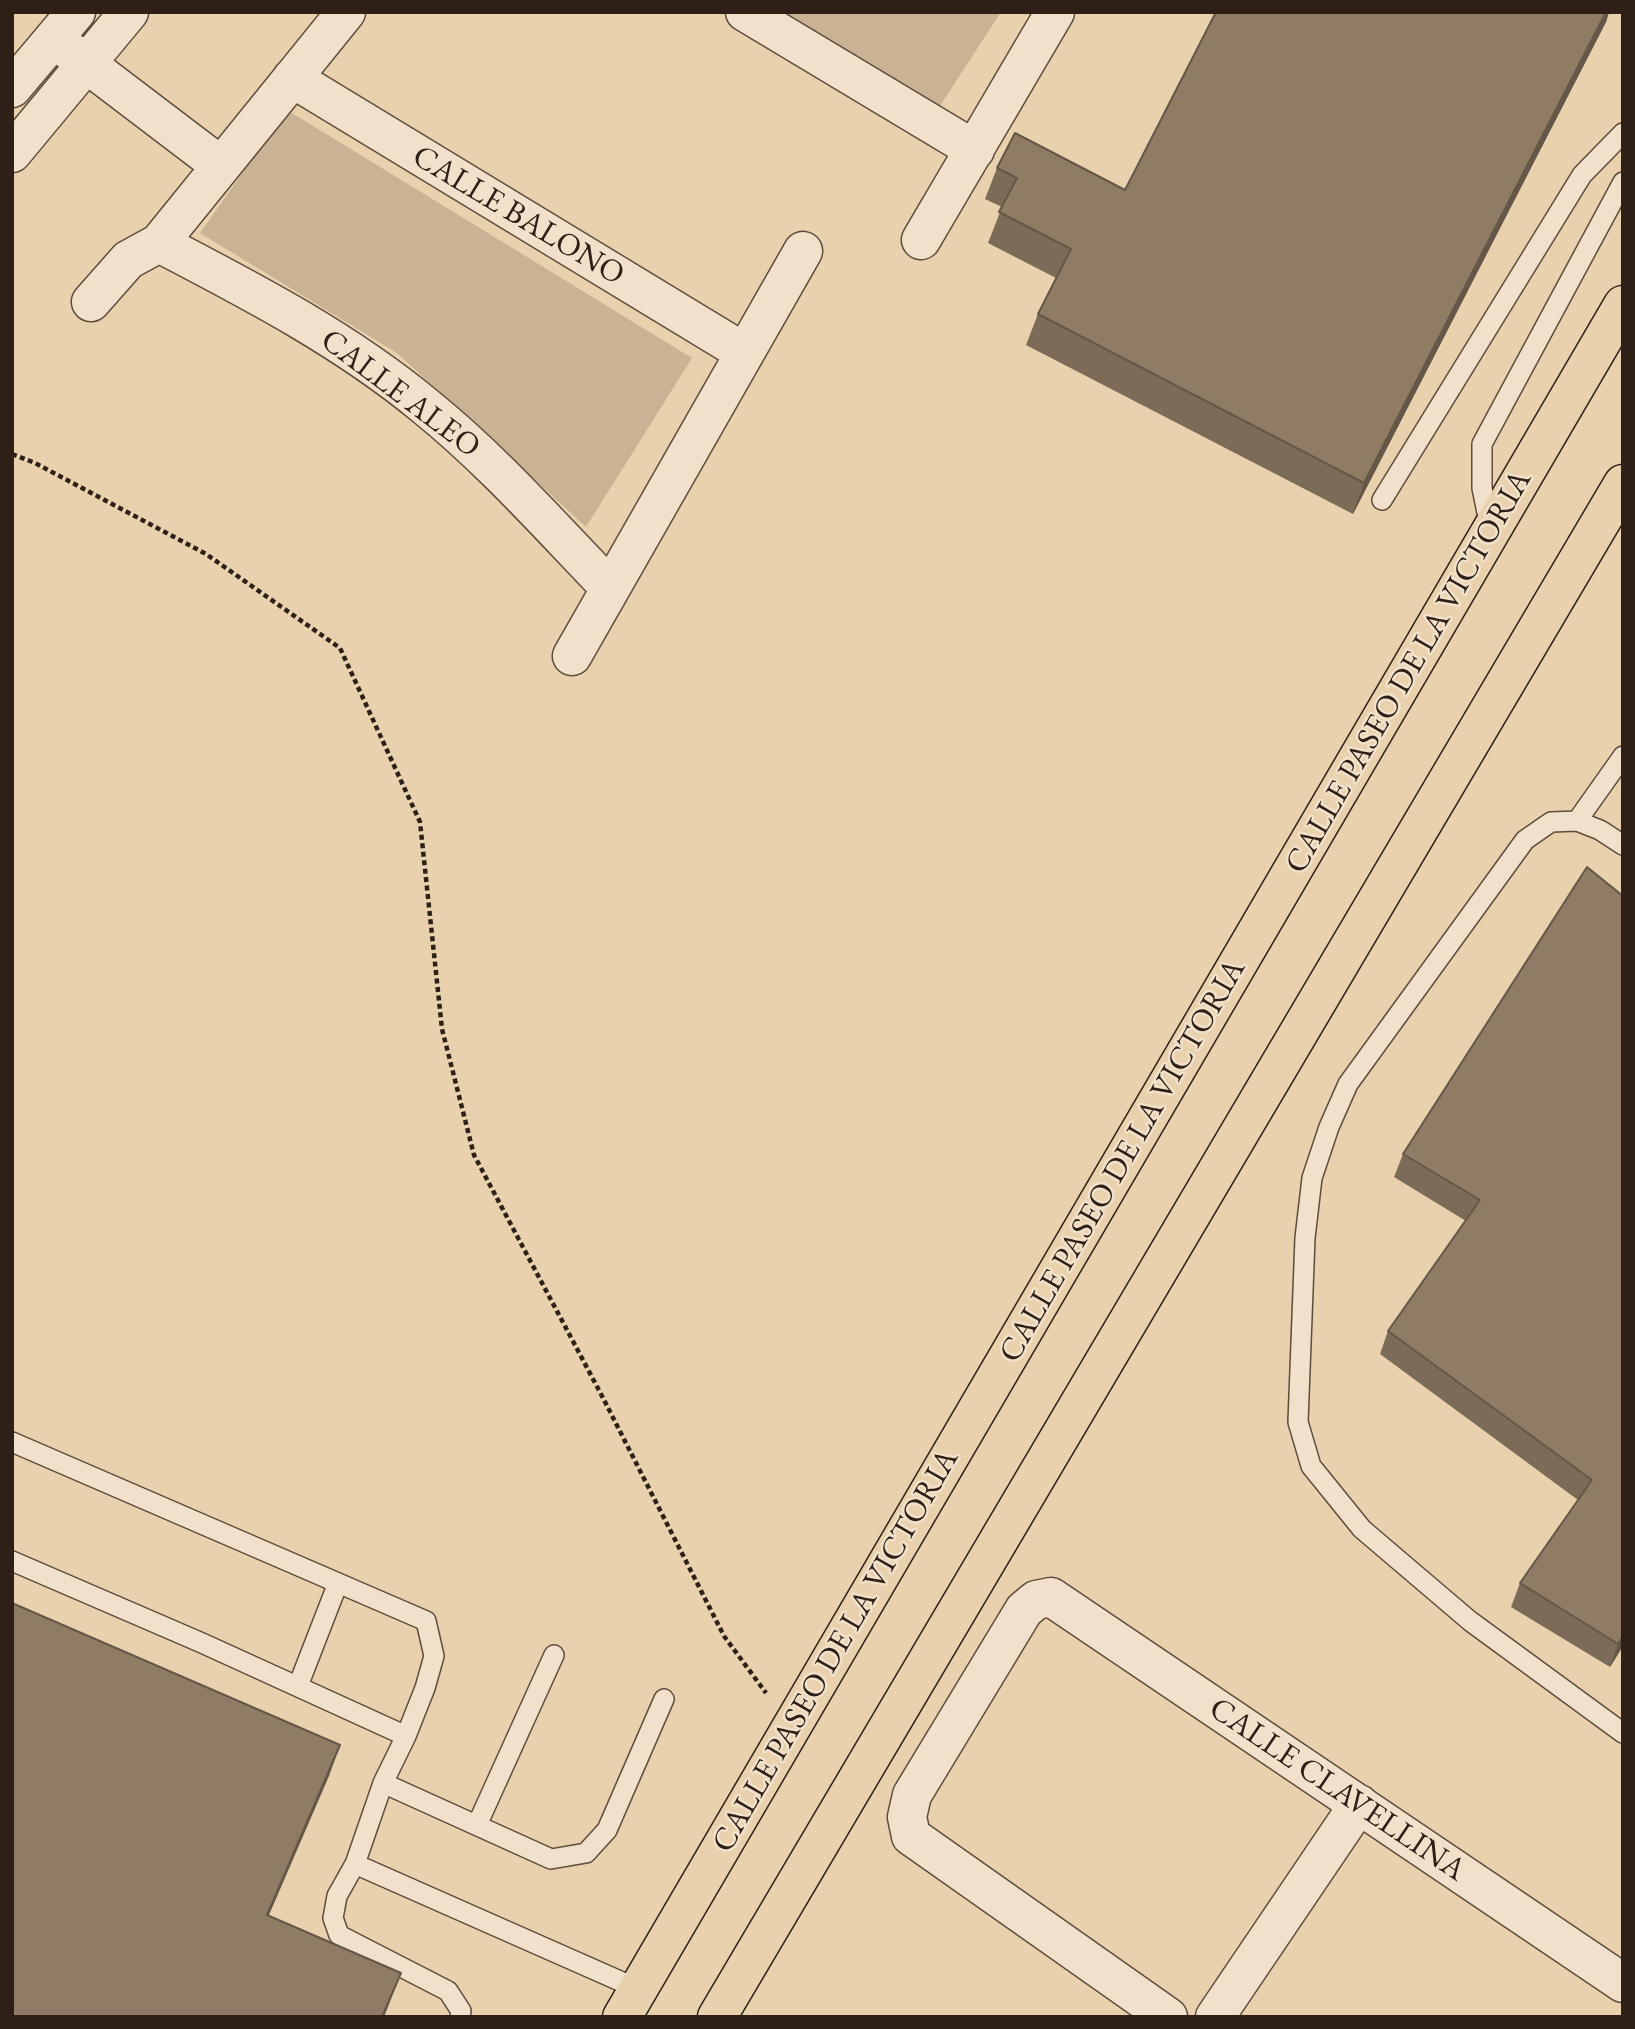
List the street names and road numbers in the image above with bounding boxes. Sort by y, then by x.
street label: CALLE BALONO [405,138,631,294]
street label: CALLE ALEO [313,321,487,467]
street label: CALLE PASEO DE LA VICTORIA [1278,464,1540,880]
street label: CALLE PASEO DE LA VICTORIA [992,953,1254,1369]
street label: CALLE PASEO DE LA VICTORIA [705,1443,967,1859]
street label: CALLE CLAVELLINA [1201,1690,1473,1890]

